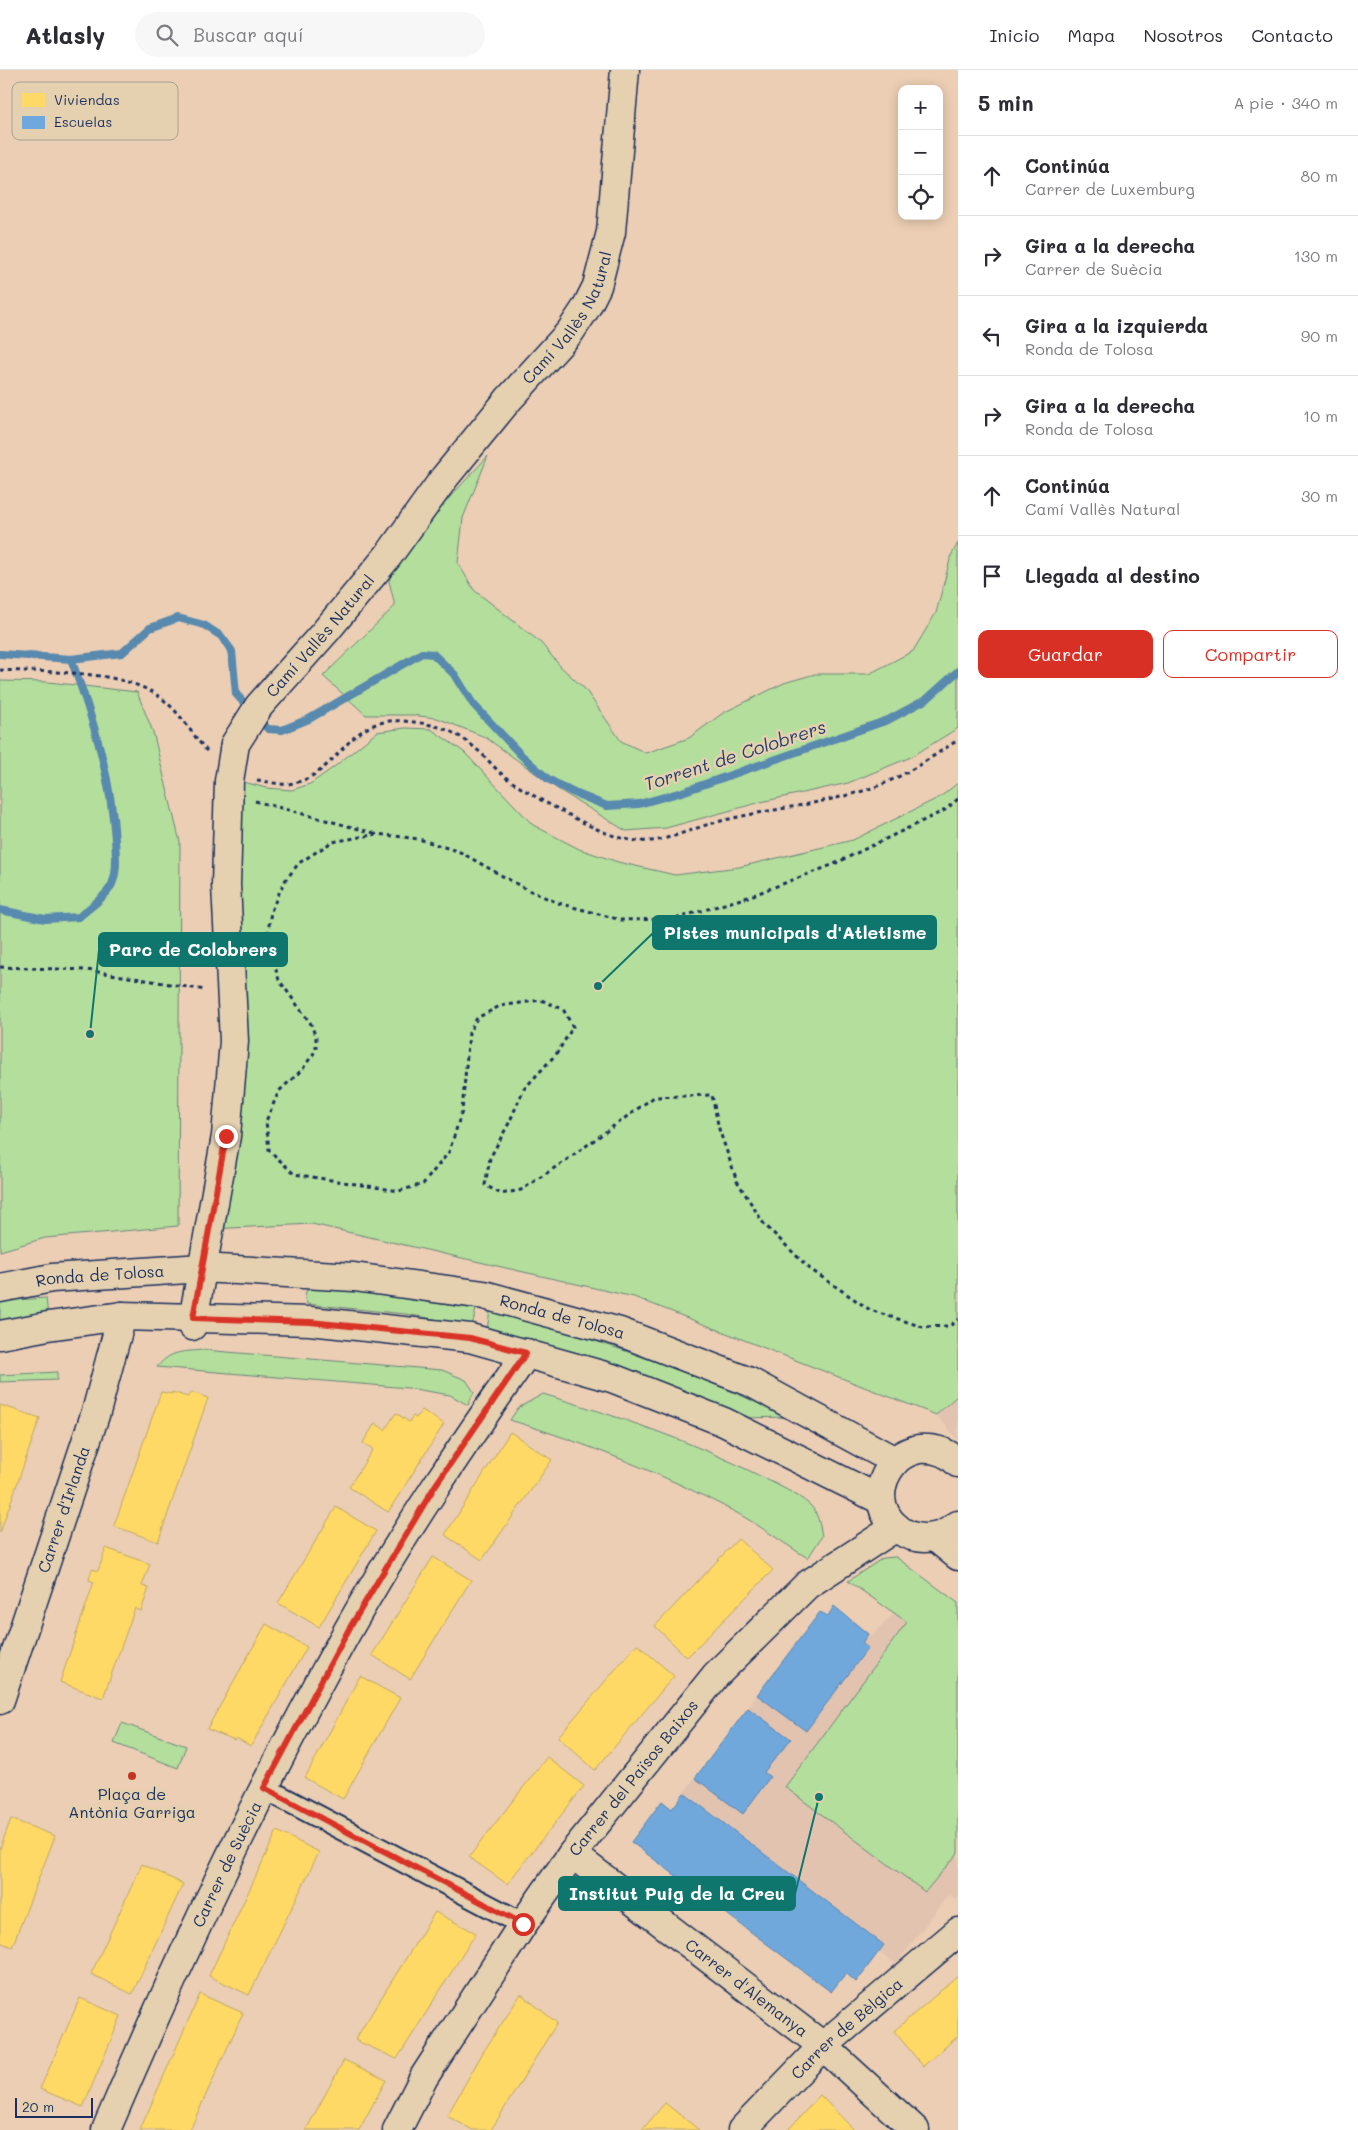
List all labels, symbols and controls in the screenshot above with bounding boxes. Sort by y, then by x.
search box [135,12,485,57]
text: Atlasly [25,19,105,50]
icon: search [153,21,181,49]
text: Buscar aquí [193,22,304,47]
text: Inicio [989,23,1040,47]
text: Mapa [1068,23,1115,47]
text: Nosotros [1143,23,1223,47]
text: Contacto [1251,23,1333,47]
legend [12,82,178,140]
map controls [898,85,943,220]
button: + [898,85,943,130]
text: 5 min [978,89,1034,116]
text: Viviendas [54,90,120,109]
text: A pie · 340 m [1233,92,1338,113]
text: Escuelas [54,112,112,131]
button: − [898,130,943,175]
text: Continúa [1025,153,1110,178]
icon: ahead [978,162,1006,190]
text: 80 m [1301,165,1338,186]
button: locate [898,175,943,220]
text: Carrer de Luxemburg [1025,178,1195,199]
text: Gira a la derecha [1025,233,1195,258]
icon: right [978,242,1006,270]
text: 130 m [1294,245,1338,266]
street label: Camí Vallès Natural [517,249,616,388]
text: Carrer de Suècia [1025,258,1163,279]
text: Gira a la izquierda [1025,313,1208,338]
icon: left [978,322,1006,350]
text: 90 m [1301,325,1338,346]
text: Ronda de Tolosa [1025,338,1154,359]
text: Gira a la derecha [1025,393,1195,418]
icon: right [978,402,1006,430]
text: 10 m [1303,405,1338,426]
text: Ronda de Tolosa [1025,418,1154,439]
text: Continúa [1025,473,1110,498]
icon: ahead [978,482,1006,510]
text: 30 m [1301,485,1338,506]
text: Camí Vallès Natural [1025,498,1180,519]
icon: arrive [978,562,1006,590]
text: Llegada al destino [1025,563,1200,588]
street label: Camí Vallès Natural [261,570,378,701]
button: Guardar [978,630,1153,678]
button: Compartir [1163,630,1338,678]
water label: Torrent de Colobrers [641,714,829,796]
callout: Pistes municipals d'Atletisme [653,916,936,949]
text: Pistes municipals d'Atletisme [664,920,927,944]
callout: Parc de Colobrers [99,933,287,966]
text: Parc de Colobrers [109,937,277,961]
route end [215,1125,238,1148]
street label: Ronda de Tolosa [34,1260,165,1291]
street label: Ronda de Tolosa [498,1289,627,1343]
street label: Carrer d'Irlanda [32,1443,94,1575]
street label: Carrer del Països Baixos [564,1695,702,1860]
marker: Plaça de Antònia Garriga [126,1770,138,1782]
place label: Plaça de Antònia Garriga [68,1783,196,1822]
street label: Carrer de Suècia [187,1797,266,1930]
callout: Institut Puig de la Creu [559,1877,795,1910]
text: Institut Puig de la Creu [569,1881,785,1905]
route start [512,1913,535,1936]
street label: Carrer d'Alemanya [681,1934,813,2041]
street label: Carrer de Bèlgica [786,1972,907,2083]
scale bar [15,2095,92,2118]
text: 20 m [22,2097,54,2116]

